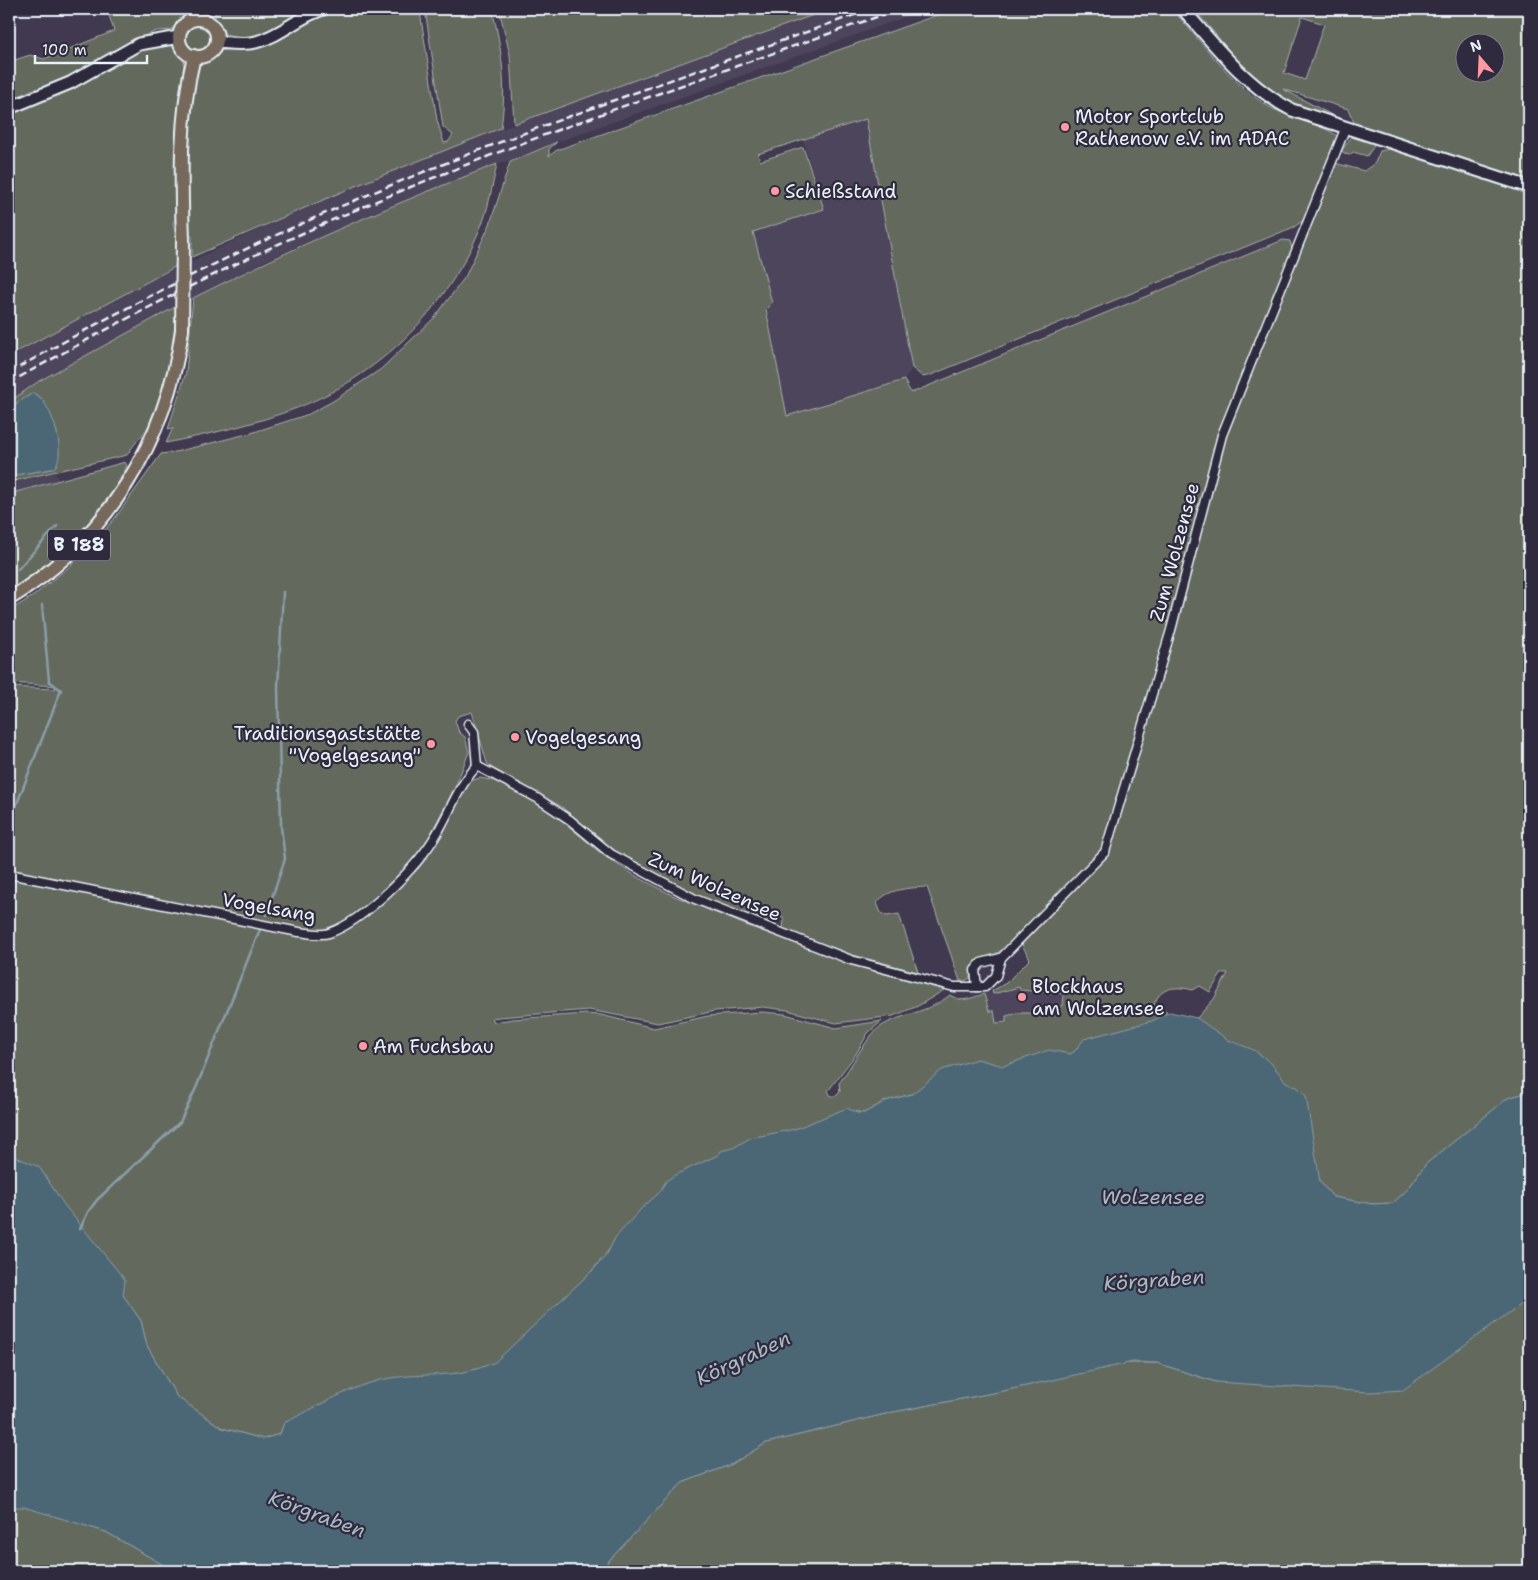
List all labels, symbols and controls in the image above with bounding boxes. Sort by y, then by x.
scale bar [35,32,148,64]
north arrow [1456,32,1506,82]
text: N [1468,35,1484,56]
text: 100 m [42,40,87,60]
place label: Motor Sportclub Rathenow e.V. im ADAC [1075,104,1289,151]
marker: Motor Sportclub Rathenow e.V. im ADAC [1059,121,1071,133]
place label: Schießstand [785,179,897,204]
marker: Schießstand [769,185,781,197]
street label: Zum Wolzensee [1144,480,1205,624]
road number: B 188 [48,530,110,560]
place label: Traditionsgaststätte "Vogelgesang" [234,721,421,768]
place label: Vogelgesang [525,725,642,750]
marker: Vogelgesang [509,731,521,743]
marker: Traditionsgaststätte "Vogelgesang" [425,738,437,750]
street label: Zum Wolzensee [645,846,785,927]
street label: Vogelsang [220,887,318,928]
place label: Blockhaus am Wolzensee [1032,974,1165,1021]
marker: Blockhaus am Wolzensee [1016,991,1028,1003]
place label: Am Fuchsbau [373,1034,494,1059]
marker: Am Fuchsbau [357,1040,369,1052]
water label: Wolzensee [1101,1184,1205,1210]
water label: Körgraben [1103,1263,1205,1297]
water label: Körgraben [692,1325,794,1391]
water label: Körgraben [265,1484,369,1544]

